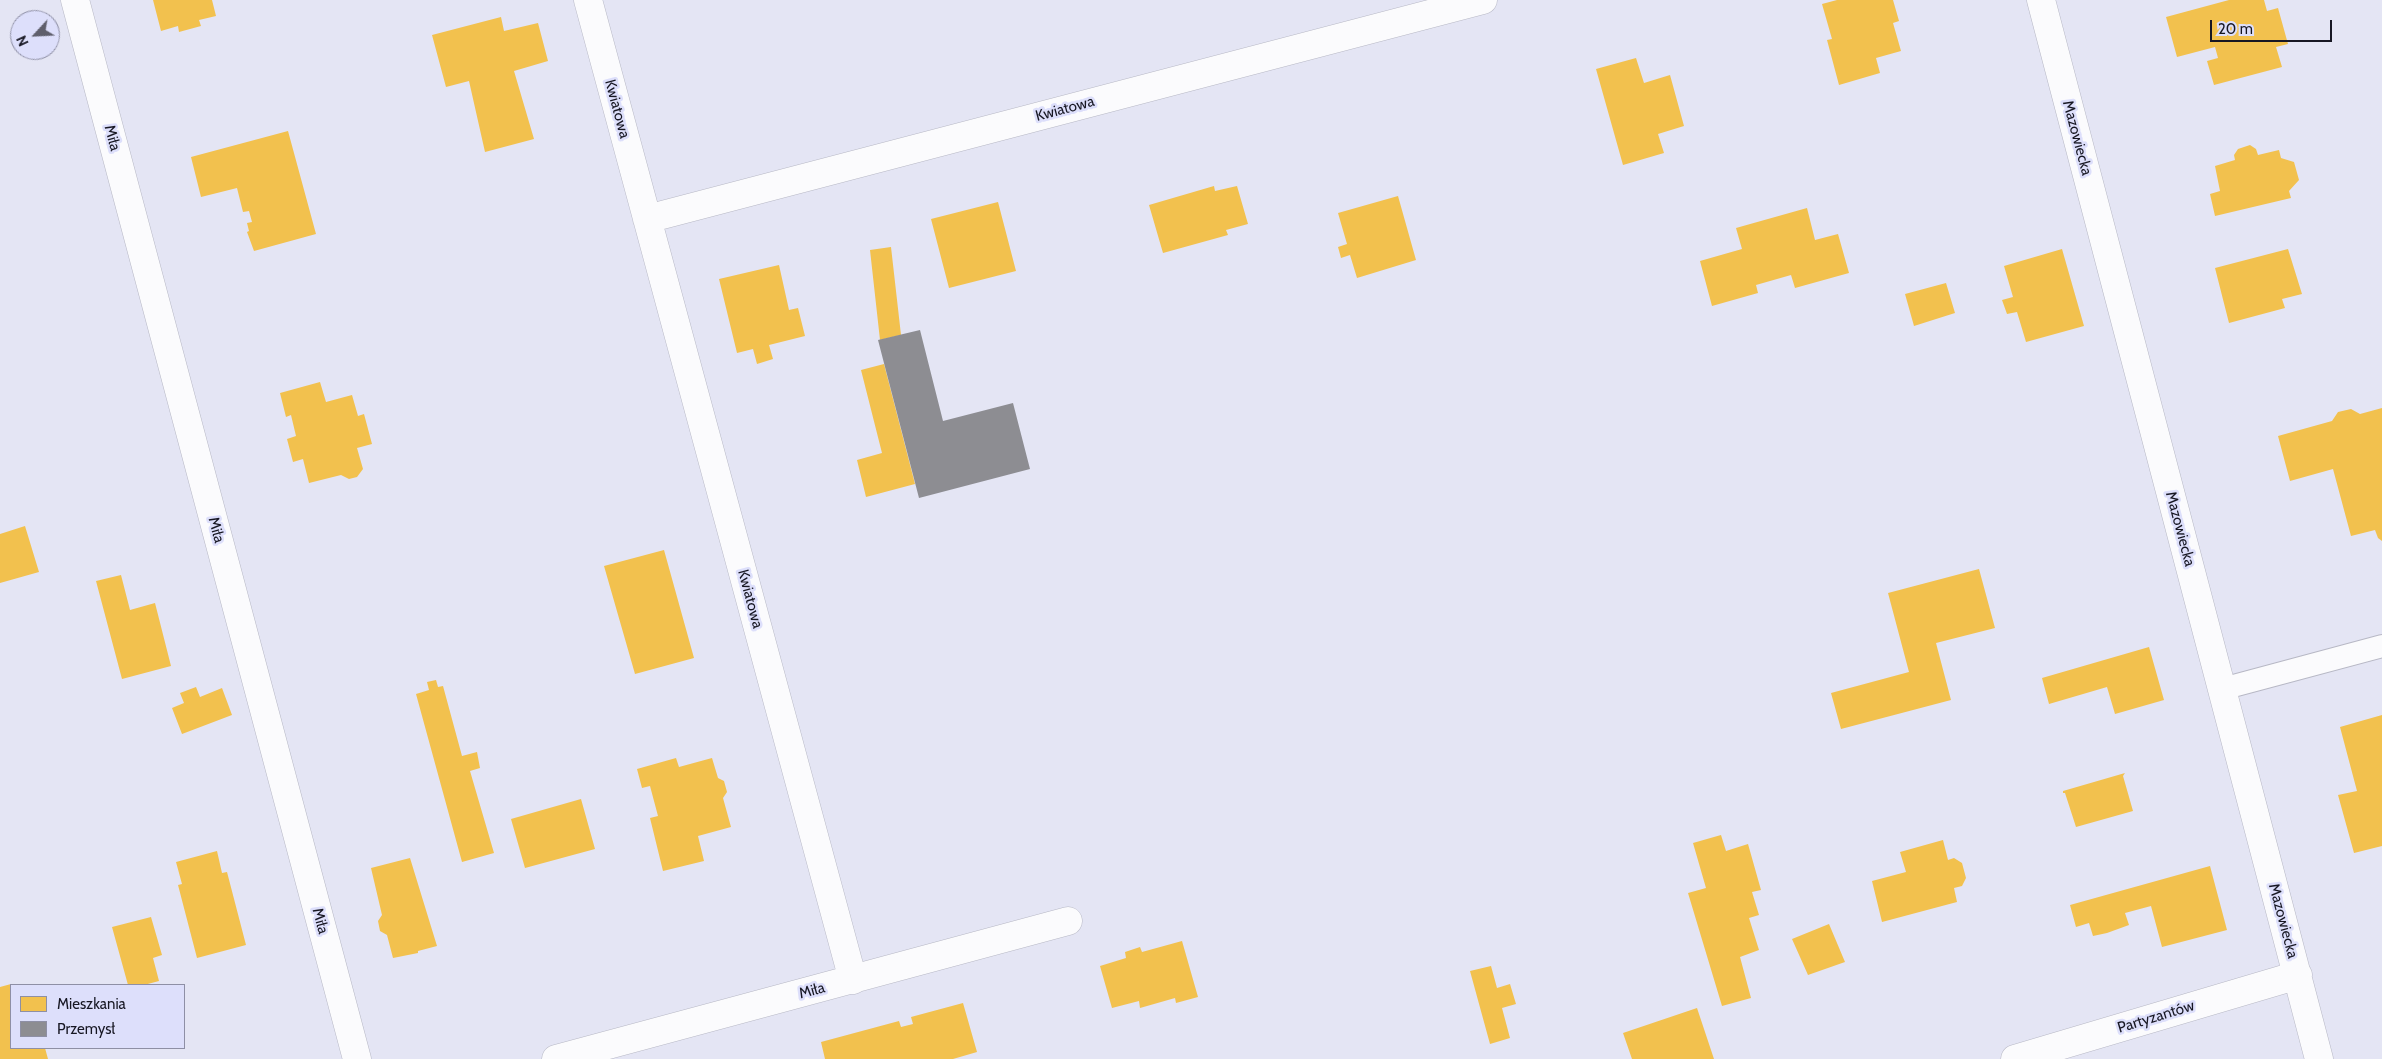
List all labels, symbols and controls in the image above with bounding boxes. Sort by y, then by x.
north arrow [10,10,60,60]
scale bar [2212,10,2334,42]
text: 20 m [2218,20,2253,38]
text: N [12,33,33,49]
street label: Kwiatowa [601,78,633,140]
street label: Kwiatowa [1034,93,1096,125]
street label: Mazowiecka [2058,99,2096,177]
street label: Miła [100,123,124,153]
street label: Mazowiecka [2161,490,2199,568]
street label: Miła [204,515,228,545]
street label: Kwiatowa [734,568,766,630]
street label: Mazowiecka [2264,882,2302,960]
street label: Miła [308,906,332,936]
street label: Miła [797,979,827,1003]
legend [10,984,185,1049]
text: Mieszkania [57,995,126,1013]
street label: Partyzantów [2115,997,2197,1037]
text: Przemysł [57,1020,115,1038]

